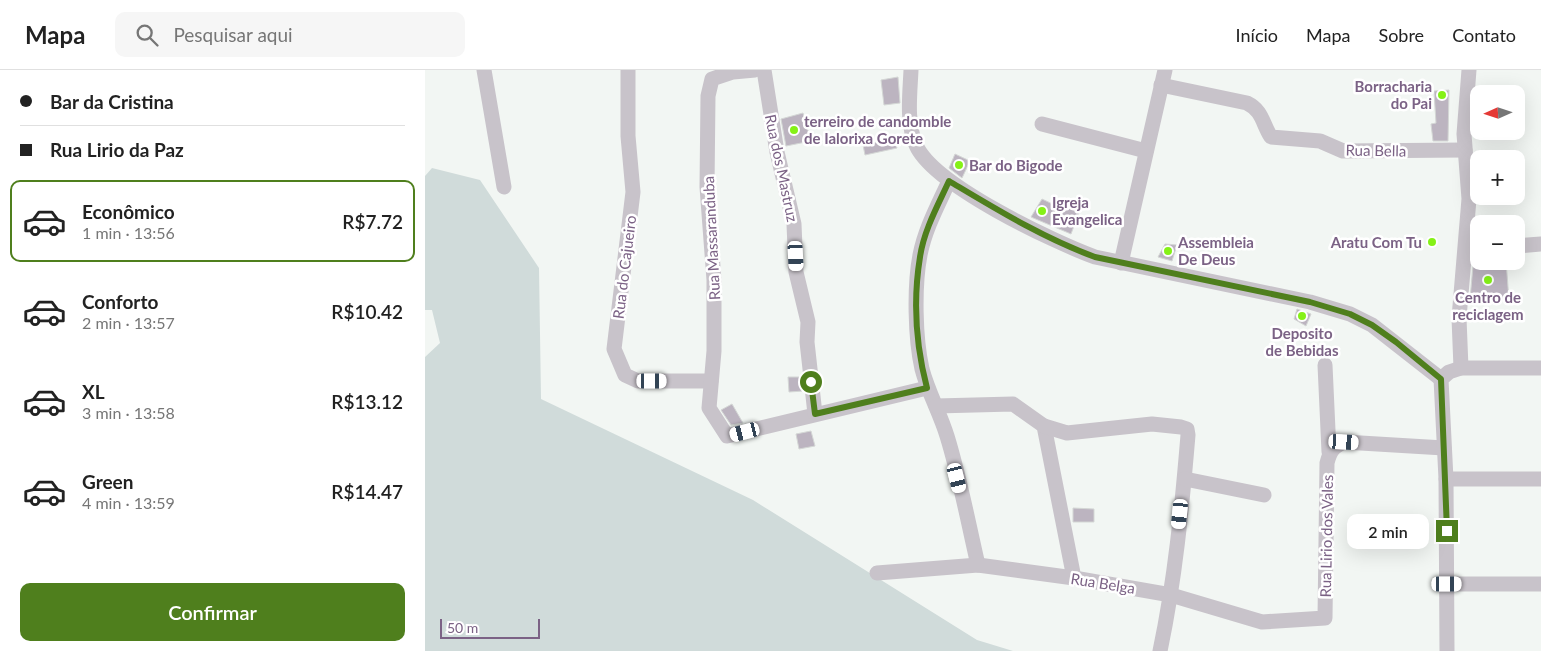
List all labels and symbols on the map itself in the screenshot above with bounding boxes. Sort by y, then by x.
place label: Borracharia do Pai [1355,77,1432,112]
north arrow [1470,85,1525,140]
marker: Borracharia do Pai [1436,89,1448,101]
place label: terreiro de candomble de Ialorixa Gorete [804,112,951,147]
street label: Rua dos Mastruz [762,113,802,224]
marker: terreiro de candomble de Ialorixa Gorete [788,124,800,136]
street label: Rua Bella [1345,140,1407,160]
place label: Bar do Bigode [969,156,1063,174]
marker: Bar do Bigode [953,159,965,171]
street label: Rua Massaranduba [699,176,723,300]
place label: Igreja Evangelica [1052,193,1122,228]
marker: Igreja Evangelica [1036,205,1048,217]
street label: Rua do Cajueiro [609,214,639,320]
place label: Assembleia De Deus [1177,233,1254,268]
place label: Aratu Com Tu [1330,233,1422,251]
marker: Aratu Com Tu [1426,236,1438,248]
car [787,241,804,271]
marker: Assembleia De Deus [1162,245,1174,257]
marker: Centro de reciclagem [1482,274,1494,286]
place label: Centro de reciclagem [1452,288,1524,323]
marker: Deposito de Bebidas [1296,310,1308,322]
place label: Deposito de Bebidas [1266,324,1339,359]
route start [800,371,822,393]
car [637,374,667,389]
car [728,421,761,443]
car [1328,434,1359,450]
car [946,462,967,494]
street label: Rua Lirio dos Vales [1316,475,1336,597]
car [1170,498,1189,530]
callout: 2 min [1347,514,1429,548]
route end [1436,520,1458,542]
street label: Rua Belga [1069,569,1137,597]
car [1432,577,1462,592]
scale bar [440,616,540,639]

